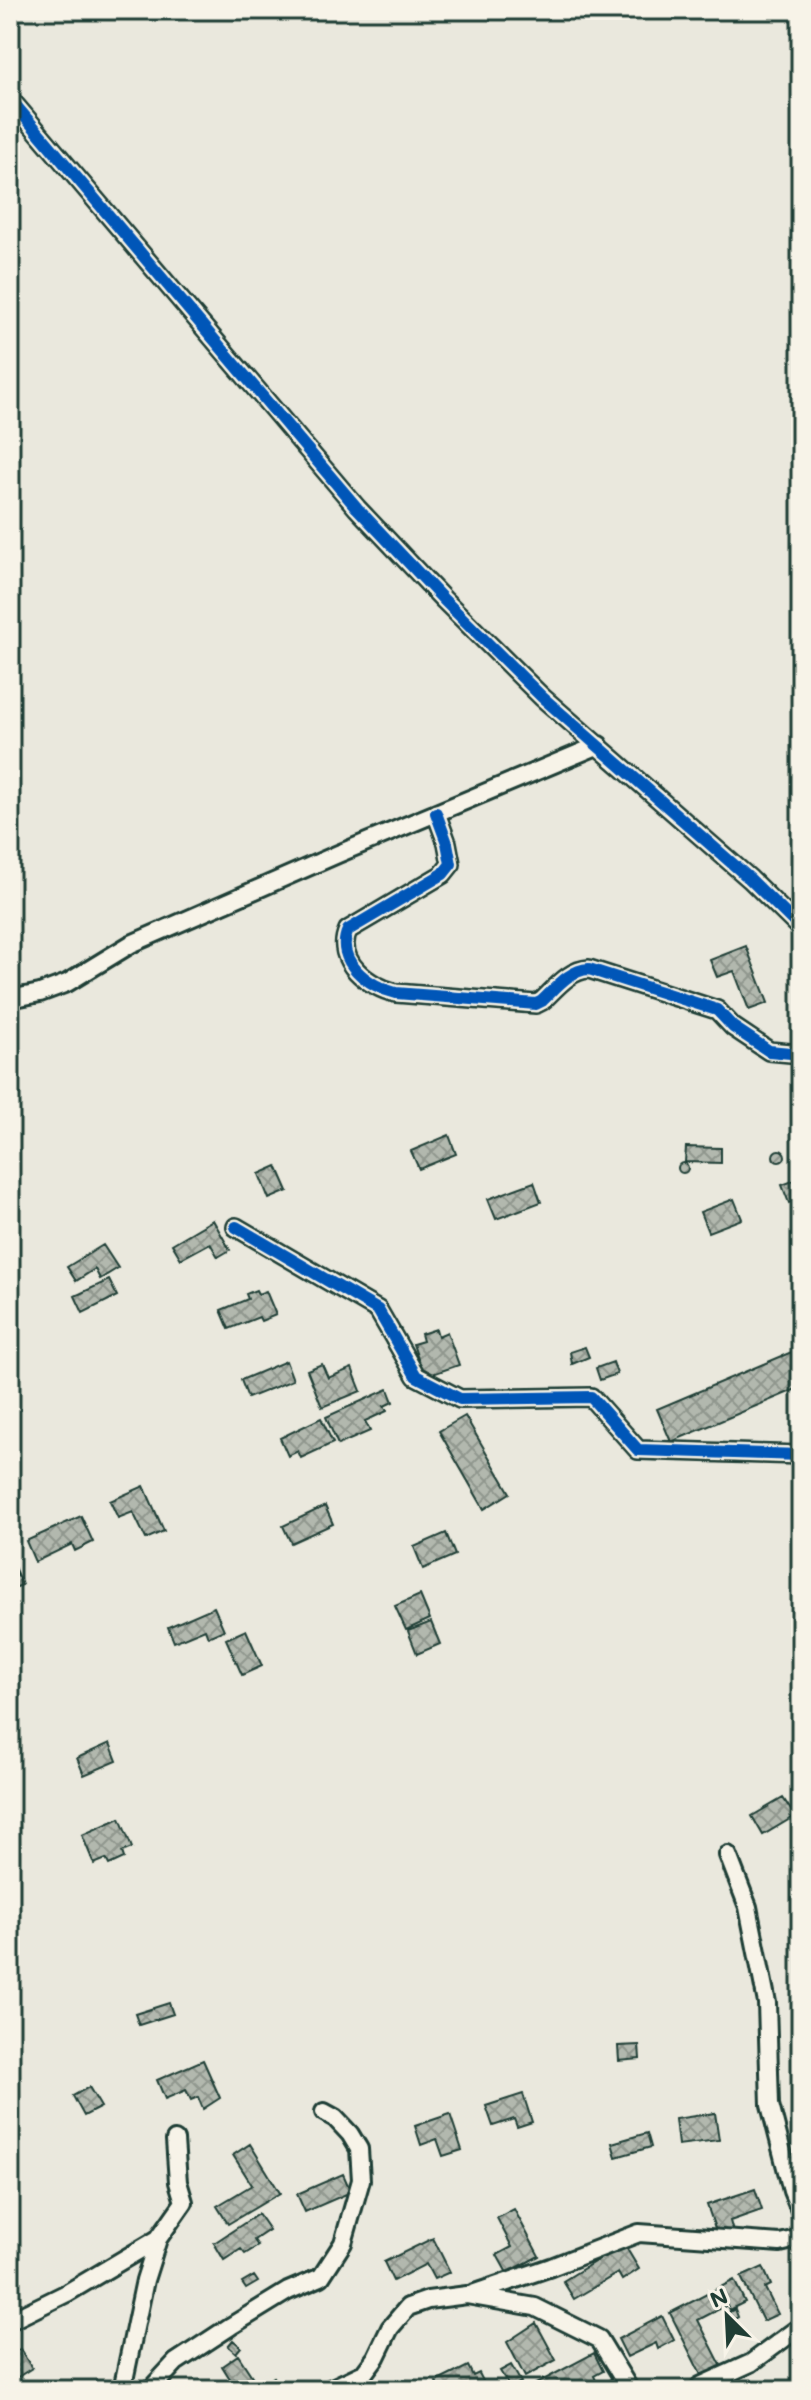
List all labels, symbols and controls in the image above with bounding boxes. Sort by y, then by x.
north arrow [687,2276,767,2356]
text: N [705,2281,732,2314]

